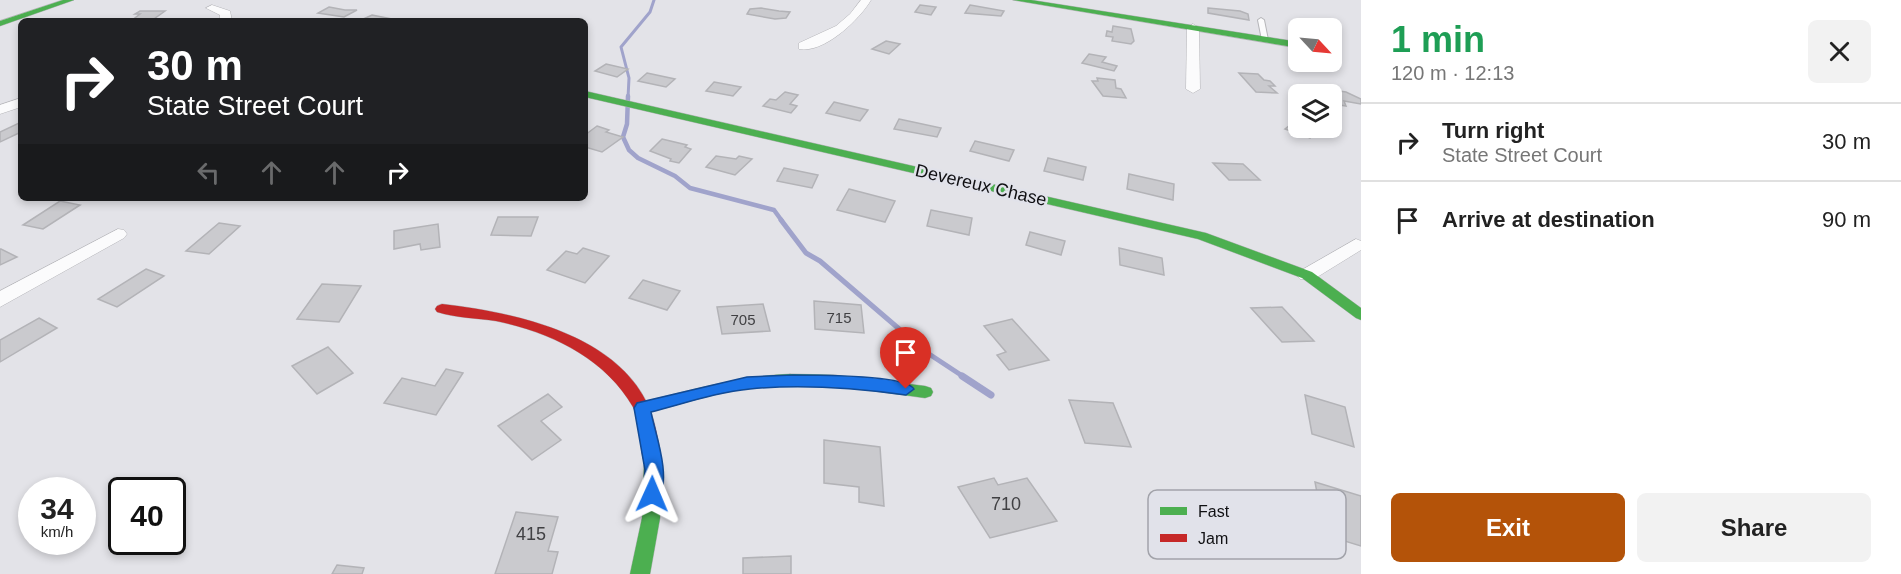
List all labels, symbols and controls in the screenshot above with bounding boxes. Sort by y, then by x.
north arrow [1288,18,1342,72]
map controls [1288,18,1342,138]
text: 1 min [1391,19,1485,60]
button: close [1808,20,1871,83]
icon: right [48,42,126,120]
text: 30 m [147,42,243,89]
text: 120 m · 12:13 [1391,62,1514,84]
button: layers [1288,84,1342,138]
text: State Street Court [147,91,363,121]
text: Turn right [1442,118,1544,143]
icon: right [1391,126,1424,159]
text: 30 m [1822,129,1871,154]
text: State Street Court [1442,144,1602,166]
icon: left [192,156,225,189]
icon: ahead [255,156,288,189]
icon: ahead [318,156,351,189]
icon: right [381,156,414,189]
street label: Devereux Chase [913,160,1049,210]
icon: arrive [1391,204,1424,237]
text: Arrive at destination [1442,207,1655,232]
text: 90 m [1822,207,1871,232]
house number: 715 [826,309,852,326]
house number: 705 [730,311,756,328]
pin [880,327,931,389]
icon: arrive [889,336,922,369]
position arrow [620,462,684,526]
speed limit sign: 40 [108,477,186,555]
legend [1148,490,1346,559]
text: 34 [40,492,74,525]
button: Exit [1391,493,1625,562]
button: Share [1637,493,1871,562]
house number: 710 [991,494,1021,514]
text: Fast [1198,503,1230,520]
text: km/h [41,523,73,540]
house number: 415 [516,524,546,544]
text: Jam [1198,530,1228,547]

